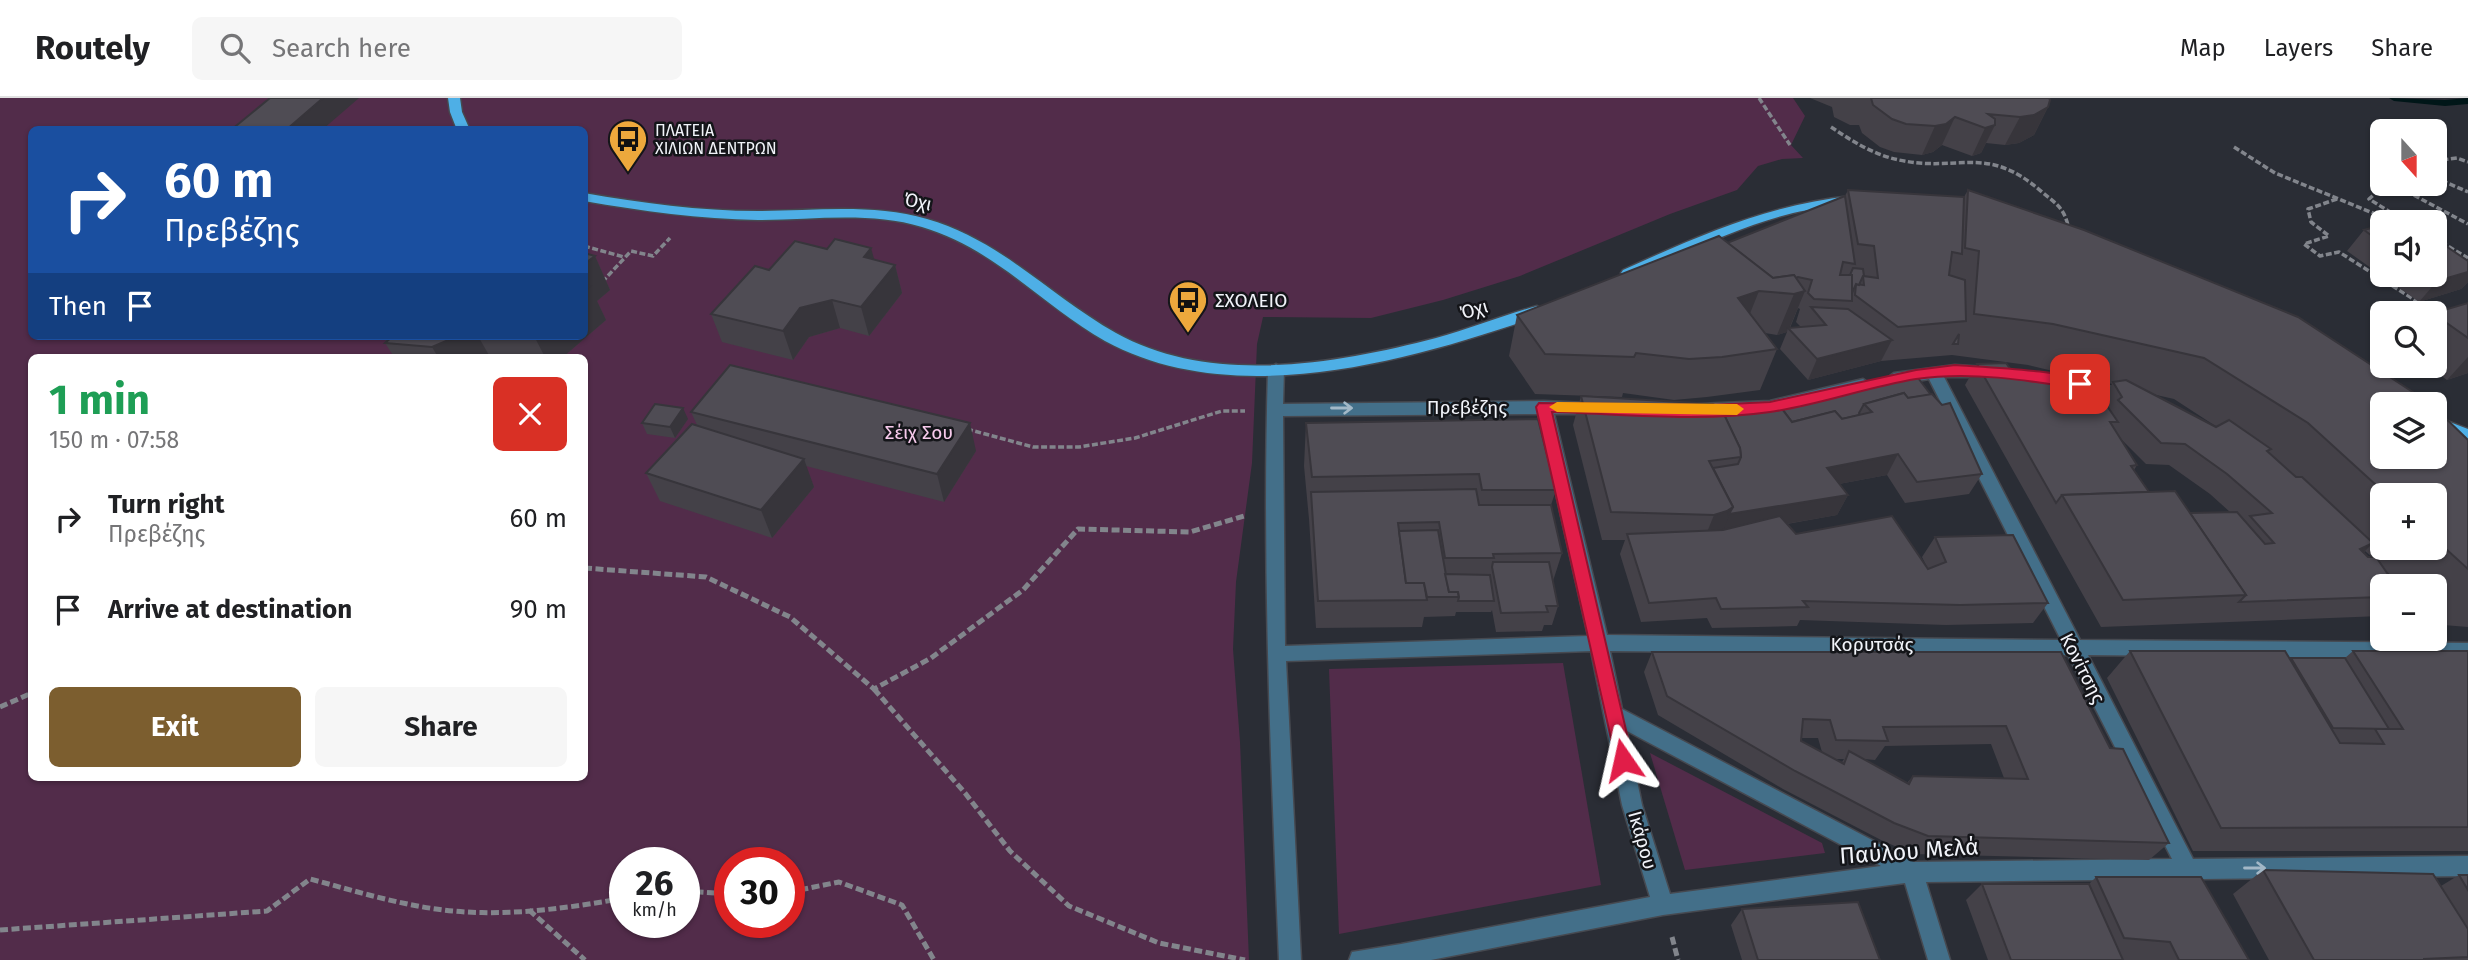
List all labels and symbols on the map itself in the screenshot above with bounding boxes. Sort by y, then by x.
bus stop icon: ΠΛΑΤΕΙΑ ΧΙΛΙΩΝ ΔΕΝΤΡΩΝ [607,118,649,173]
north arrow [2370,119,2446,196]
place label: ΠΛΑΤΕΙΑ ΧΙΛΙΩΝ ΔΕΝΤΡΩΝ [655,121,777,158]
street label: Όχι [902,187,934,216]
bus stop icon: ΣΧΟΛΕΙΟ [1167,279,1209,334]
place label: ΣΧΟΛΕΙΟ [1215,289,1287,312]
street label: Όχι [1457,295,1491,324]
pin [2050,354,2110,414]
street label: Πρεβέζης [1427,396,1507,419]
one-way arrow [1331,401,1354,415]
park label: Σέιχ Σου [885,421,953,444]
street label: Κονίτσης [2055,629,2110,707]
street label: Κορυτσάς [1831,633,1913,656]
position arrow [1586,723,1660,797]
street label: Ικάρου [1623,808,1662,872]
street label: Παύλου Μελά [1839,832,1979,870]
speed limit sign: 30 [714,847,805,938]
one-way arrow [2243,861,2266,875]

